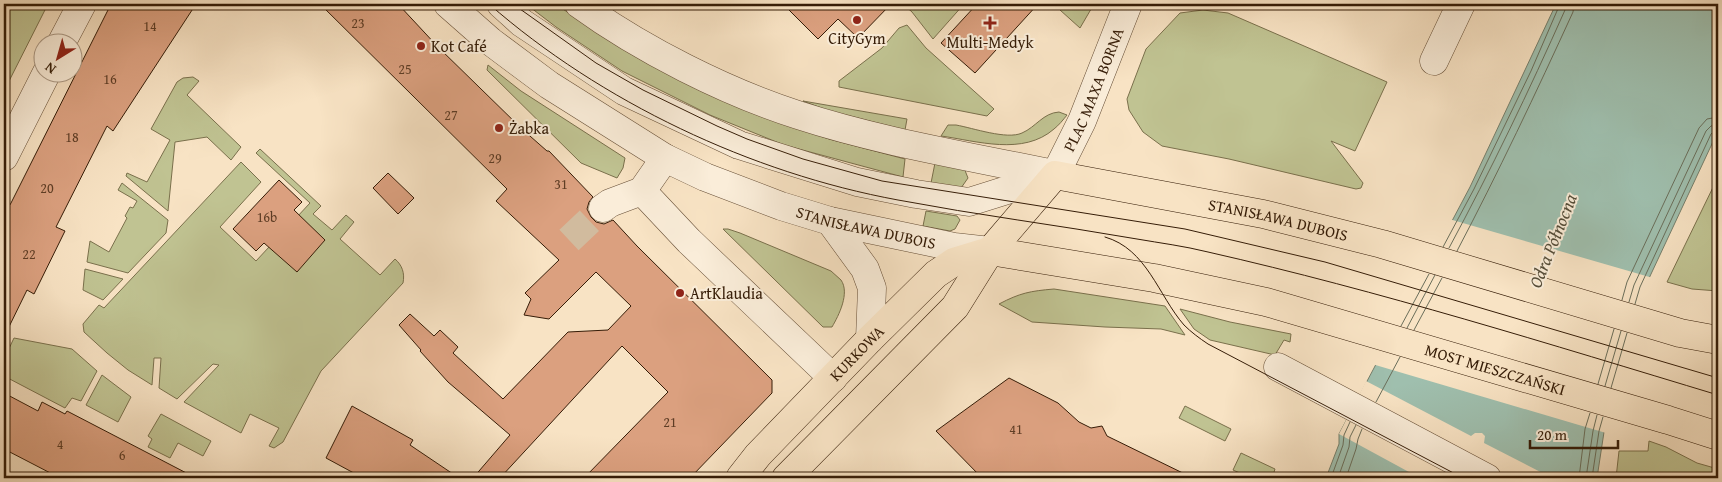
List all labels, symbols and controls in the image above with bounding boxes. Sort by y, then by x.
house number: 23 [351,13,365,33]
marker: CityGym [851,14,863,26]
house number: 14 [143,16,157,36]
marker: Multi-Medyk [983,16,997,30]
street label: PLAC MAXA BORNA [1057,23,1130,155]
place label: CityGym [828,26,886,50]
place label: Multi-Medyk [946,30,1034,54]
north arrow [32,32,82,82]
place label: Kot Café [431,34,487,58]
marker: Kot Café [415,40,427,52]
text: N [40,57,60,79]
house number: 25 [398,59,412,79]
house number: 16 [103,69,117,89]
house number: 27 [444,105,458,125]
place label: Żabka [509,116,549,140]
marker: Żabka [493,122,505,134]
house number: 18 [65,127,79,147]
house number: 29 [488,148,502,168]
house number: 31 [554,174,568,194]
house number: 20 [40,178,54,198]
water label: Odra Północna [1521,189,1584,292]
street label: STANISŁAWA DUBOIS [1206,192,1351,247]
street label: STANISŁAWA DUBOIS [793,199,938,255]
house number: 16b [257,207,277,227]
house number: 22 [22,244,36,264]
place label: ArtKlaudia [690,281,763,305]
marker: ArtKlaudia [674,287,686,299]
street label: KURKOWA [824,319,890,387]
street label: MOST MIESZCZAŃSKI [1422,337,1568,401]
house number: 21 [663,412,677,432]
scale bar [1530,417,1617,449]
house number: 41 [1009,419,1023,439]
text: 20 m [1537,424,1568,445]
house number: 4 [57,434,64,454]
house number: 6 [119,445,126,465]

